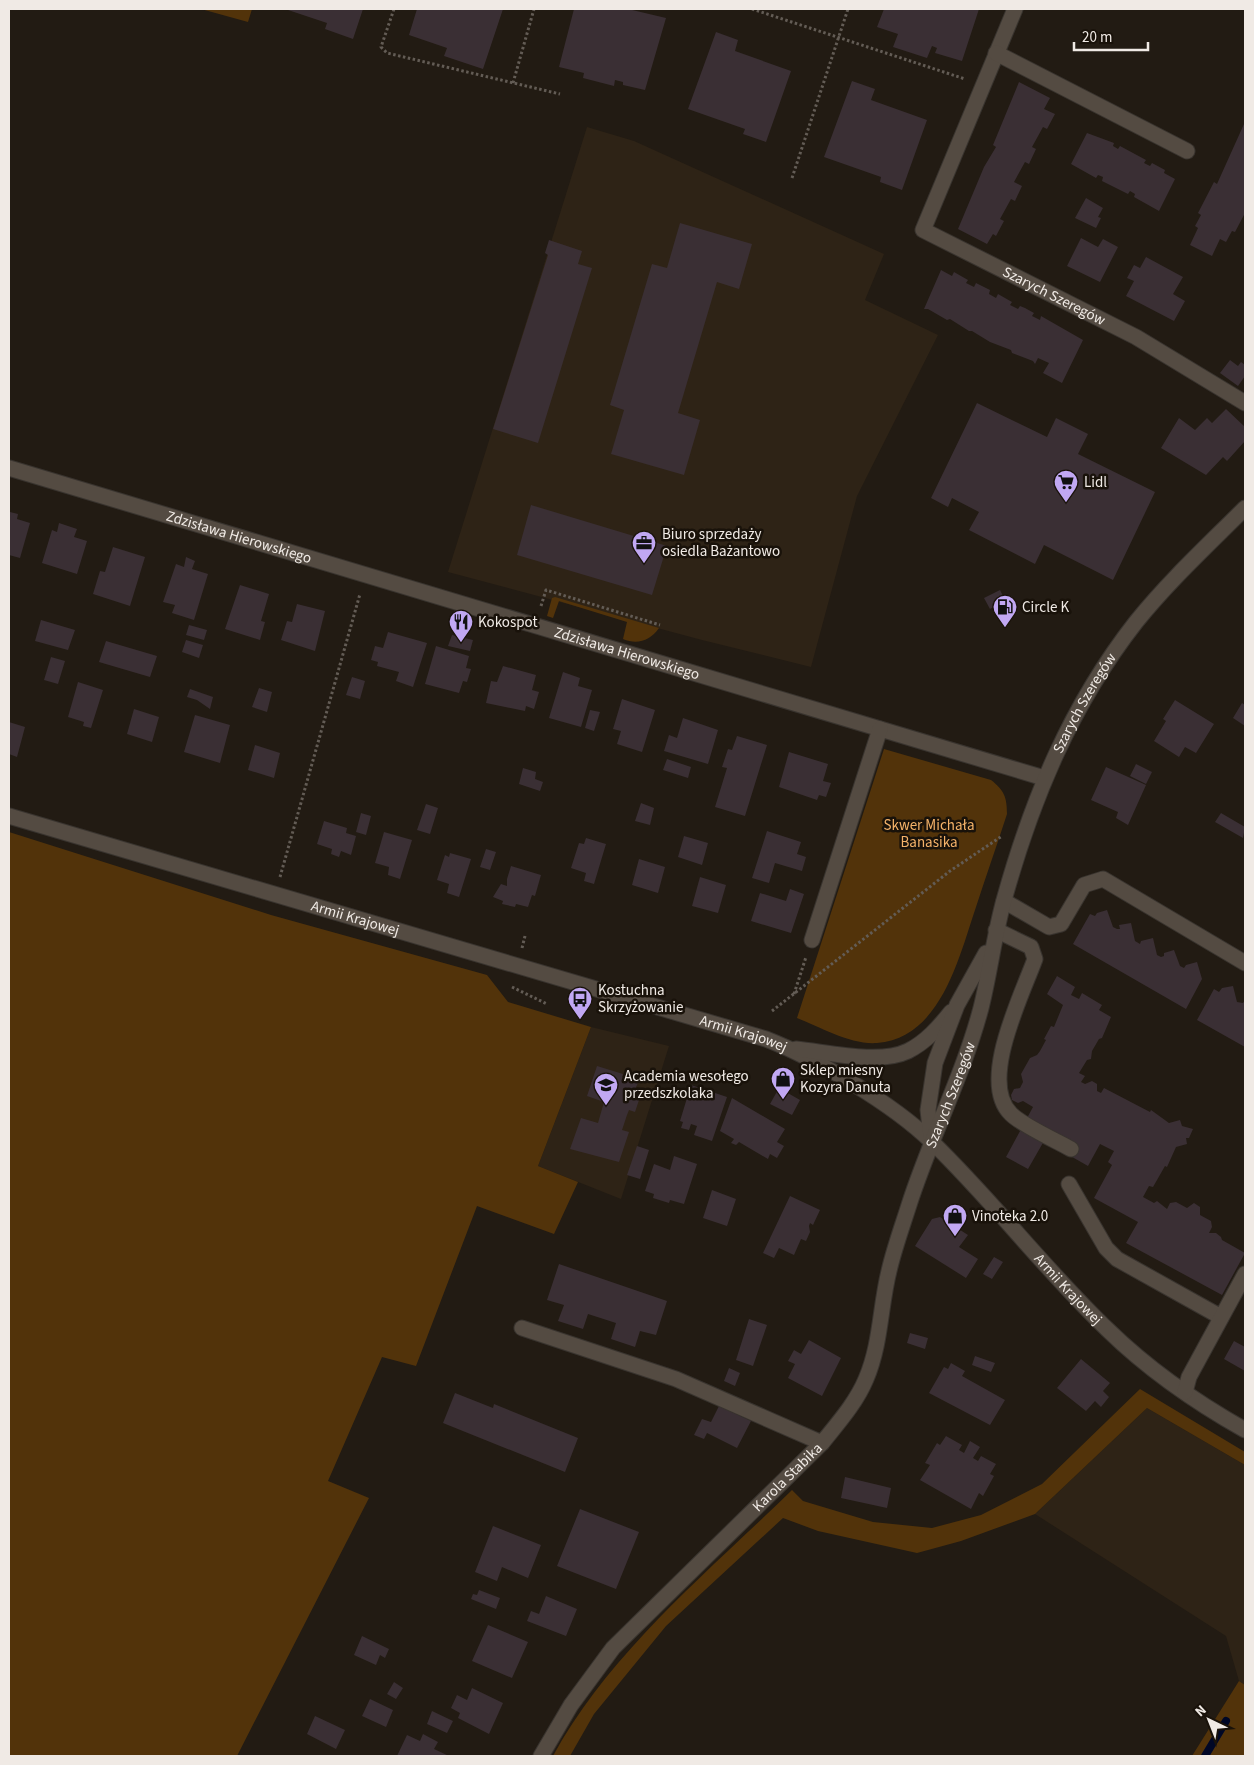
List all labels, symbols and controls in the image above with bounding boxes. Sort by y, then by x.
scale bar [1074,20,1148,52]
text: 20 m [1082,27,1112,48]
street label: Szarych Szeregów [999,262,1109,331]
supermarket icon: Lidl [1053,469,1079,503]
place label: Lidl [1084,472,1107,493]
street label: Zdzisława Hierowskiego [163,506,314,569]
place label: Biuro sprzedaży osiedla Bażantowo [662,524,780,562]
office icon: Biuro sprzedaży osiedla Bażantowo [631,530,657,564]
fuel station icon: Circle K [992,594,1018,628]
place label: Circle K [1022,597,1069,618]
restaurant icon: Kokospot [448,609,474,643]
place label: Kokospot [478,612,538,633]
street label: Zdzisława Hierowskiego [551,622,702,685]
street label: Szarych Szeregów [1048,649,1122,757]
park label: Skwer Michała Banasika [884,815,975,853]
street label: Armii Krajowej [309,896,402,941]
place label: Kostuchna Skrzyżowanie [598,980,683,1018]
bus stop icon: Kostuchna Skrzyżowanie [567,986,593,1020]
street label: Armii Krajowej [697,1010,791,1058]
street label: Szarych Szeregów [921,1039,981,1151]
place label: Sklep miesny Kozyra Danuta [800,1060,891,1098]
place label: Academia wesołego przedszkolaka [624,1066,749,1104]
shop icon: Sklep miesny Kozyra Danuta [770,1066,796,1100]
school or university icon: Academia wesołego przedszkolaka [593,1072,619,1106]
shop icon: Vinoteka 2.0 [942,1203,968,1237]
place label: Vinoteka 2.0 [972,1206,1048,1227]
street label: Armii Krajowej [1029,1249,1107,1330]
street label: Karola Stabika [748,1438,827,1517]
north arrow [1184,1695,1234,1745]
text: N [1191,1701,1211,1722]

